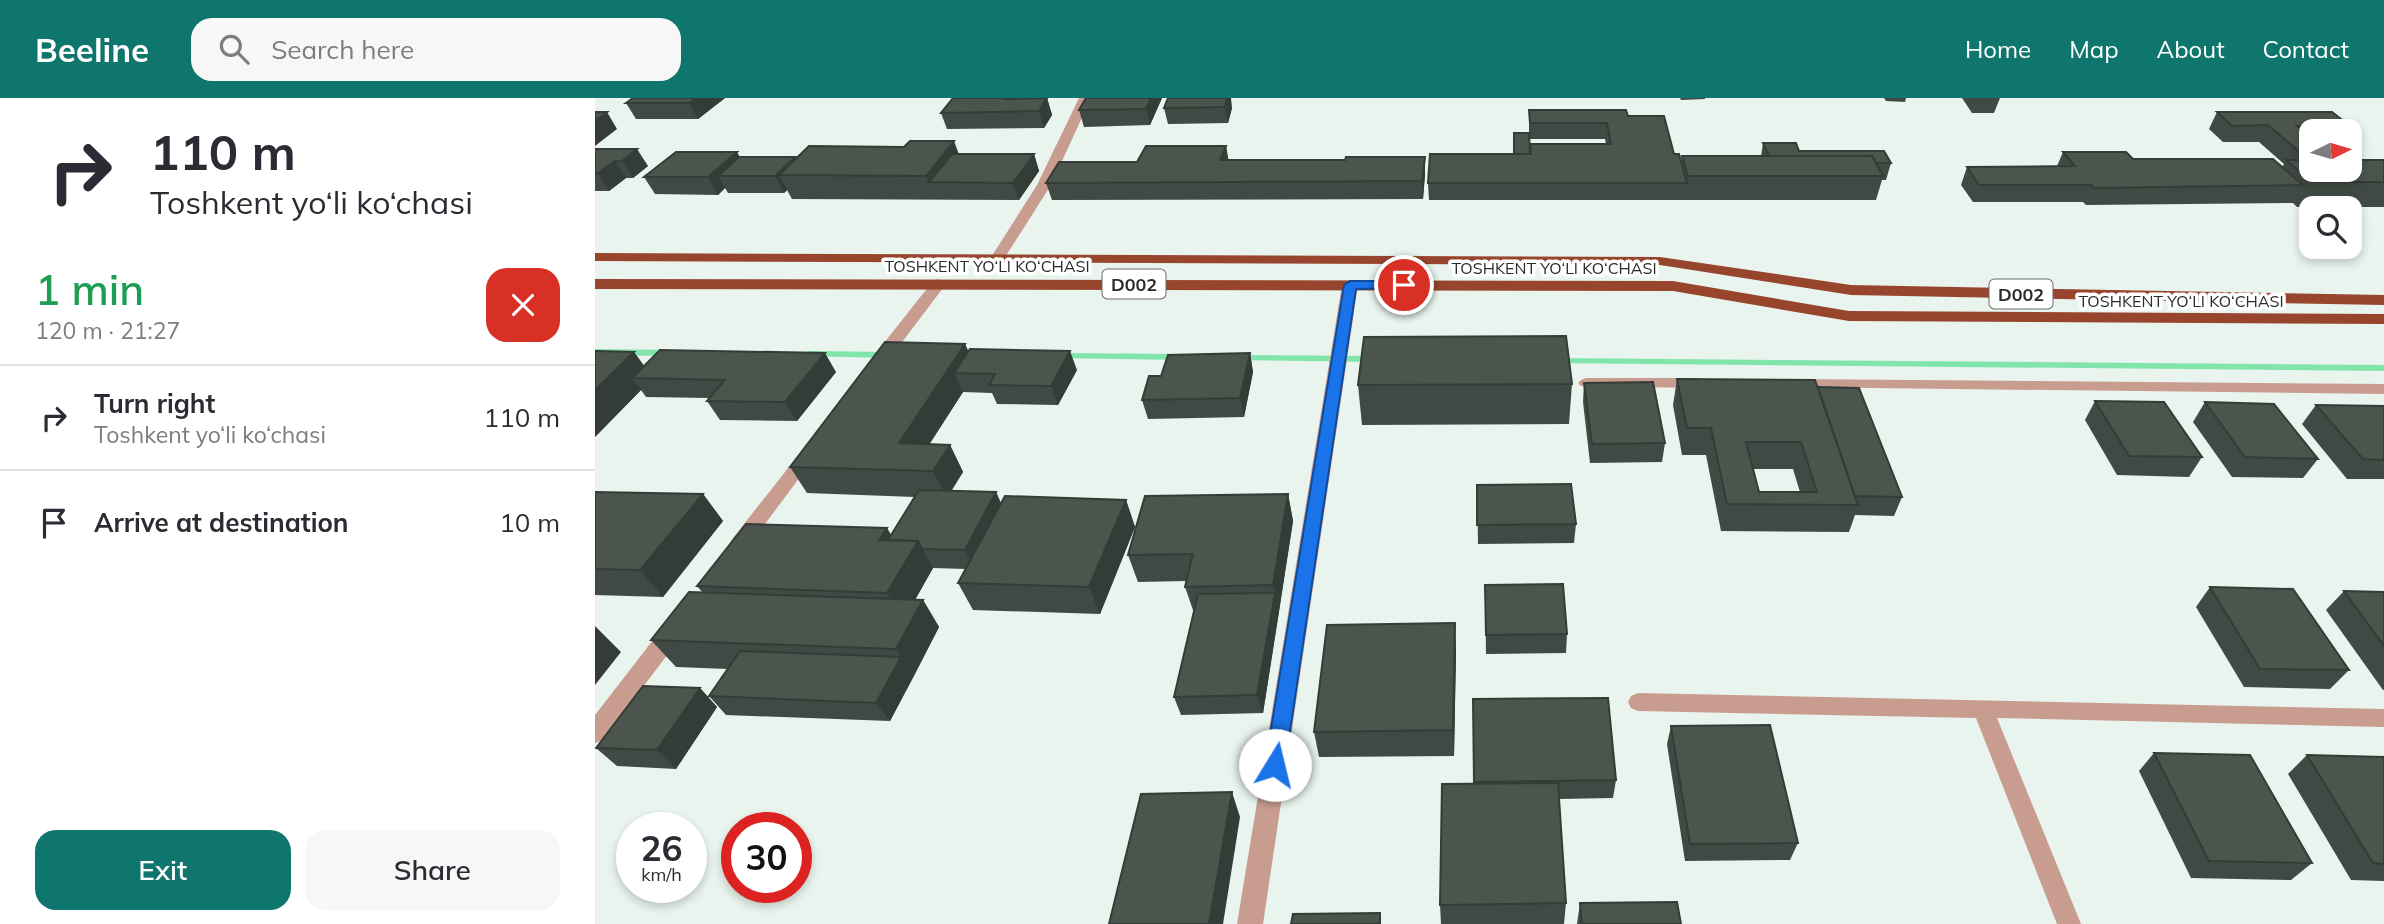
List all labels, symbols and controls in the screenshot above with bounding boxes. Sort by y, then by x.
search box [191,18,681,81]
text: Beeline [35,29,149,70]
icon: search [215,30,253,68]
text: Search here [271,33,414,66]
text: Home [1965,34,2031,64]
text: Map [2069,34,2119,64]
text: About [2157,34,2225,64]
text: Contact [2263,34,2349,64]
north arrow [2299,119,2363,182]
map controls [2299,119,2362,259]
text: 110 m [150,121,296,182]
icon: right [35,126,126,217]
text: Toshkent yo‘li ko‘chasi [150,182,473,222]
button: search [2299,196,2362,259]
pin [1374,255,1434,315]
street label: TOSHKENT YO‘LI KO‘CHASI [884,256,1090,276]
street label: TOSHKENT YO‘LI KO‘CHASI [1451,258,1657,278]
text: 1 min [35,263,144,316]
icon: arrive [1385,266,1423,304]
button: close [486,268,560,342]
road number: D002 [1103,270,1165,299]
road number: D002 [1989,280,2053,308]
street label: TOSHKENT YO‘LI KO‘CHASI [2078,291,2284,311]
text: 120 m · 21:27 [35,316,180,345]
text: Turn right [94,387,215,420]
icon: right [35,399,73,437]
text: 110 m [484,401,560,434]
text: Toshkent yo‘li ko‘chasi [94,420,326,449]
icon: arrive [35,504,73,542]
text: Arrive at destination [94,506,349,539]
text: 10 m [499,506,560,539]
position arrow [1238,728,1312,802]
speed limit sign: 30 [721,812,812,903]
text: 26 [640,826,683,870]
button: Exit [35,830,291,910]
button: Share [305,830,560,910]
text: km/h [641,863,682,886]

